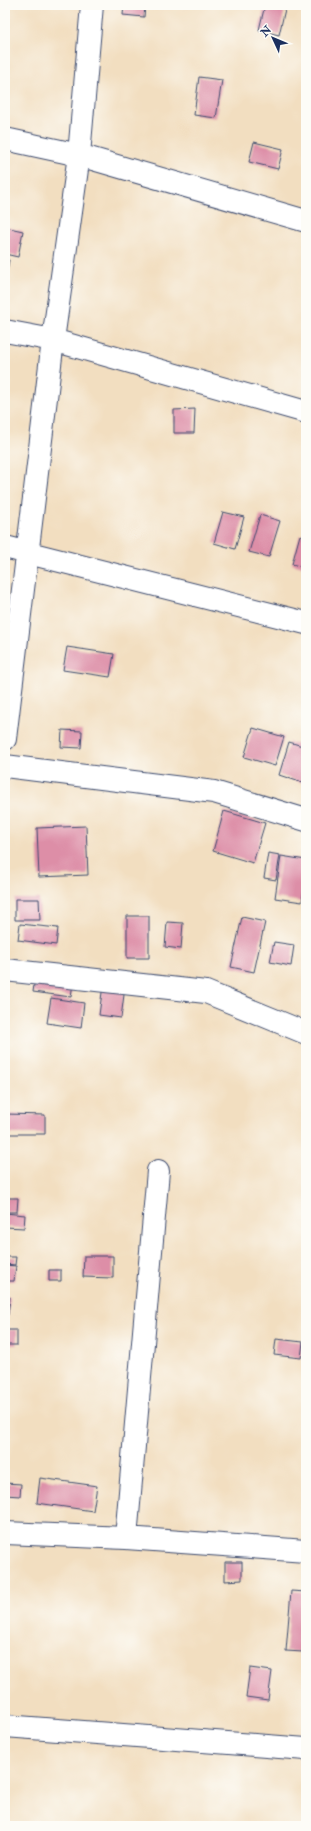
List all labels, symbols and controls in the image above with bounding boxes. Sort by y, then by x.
north arrow [253,18,293,58]
text: N [257,23,275,40]

